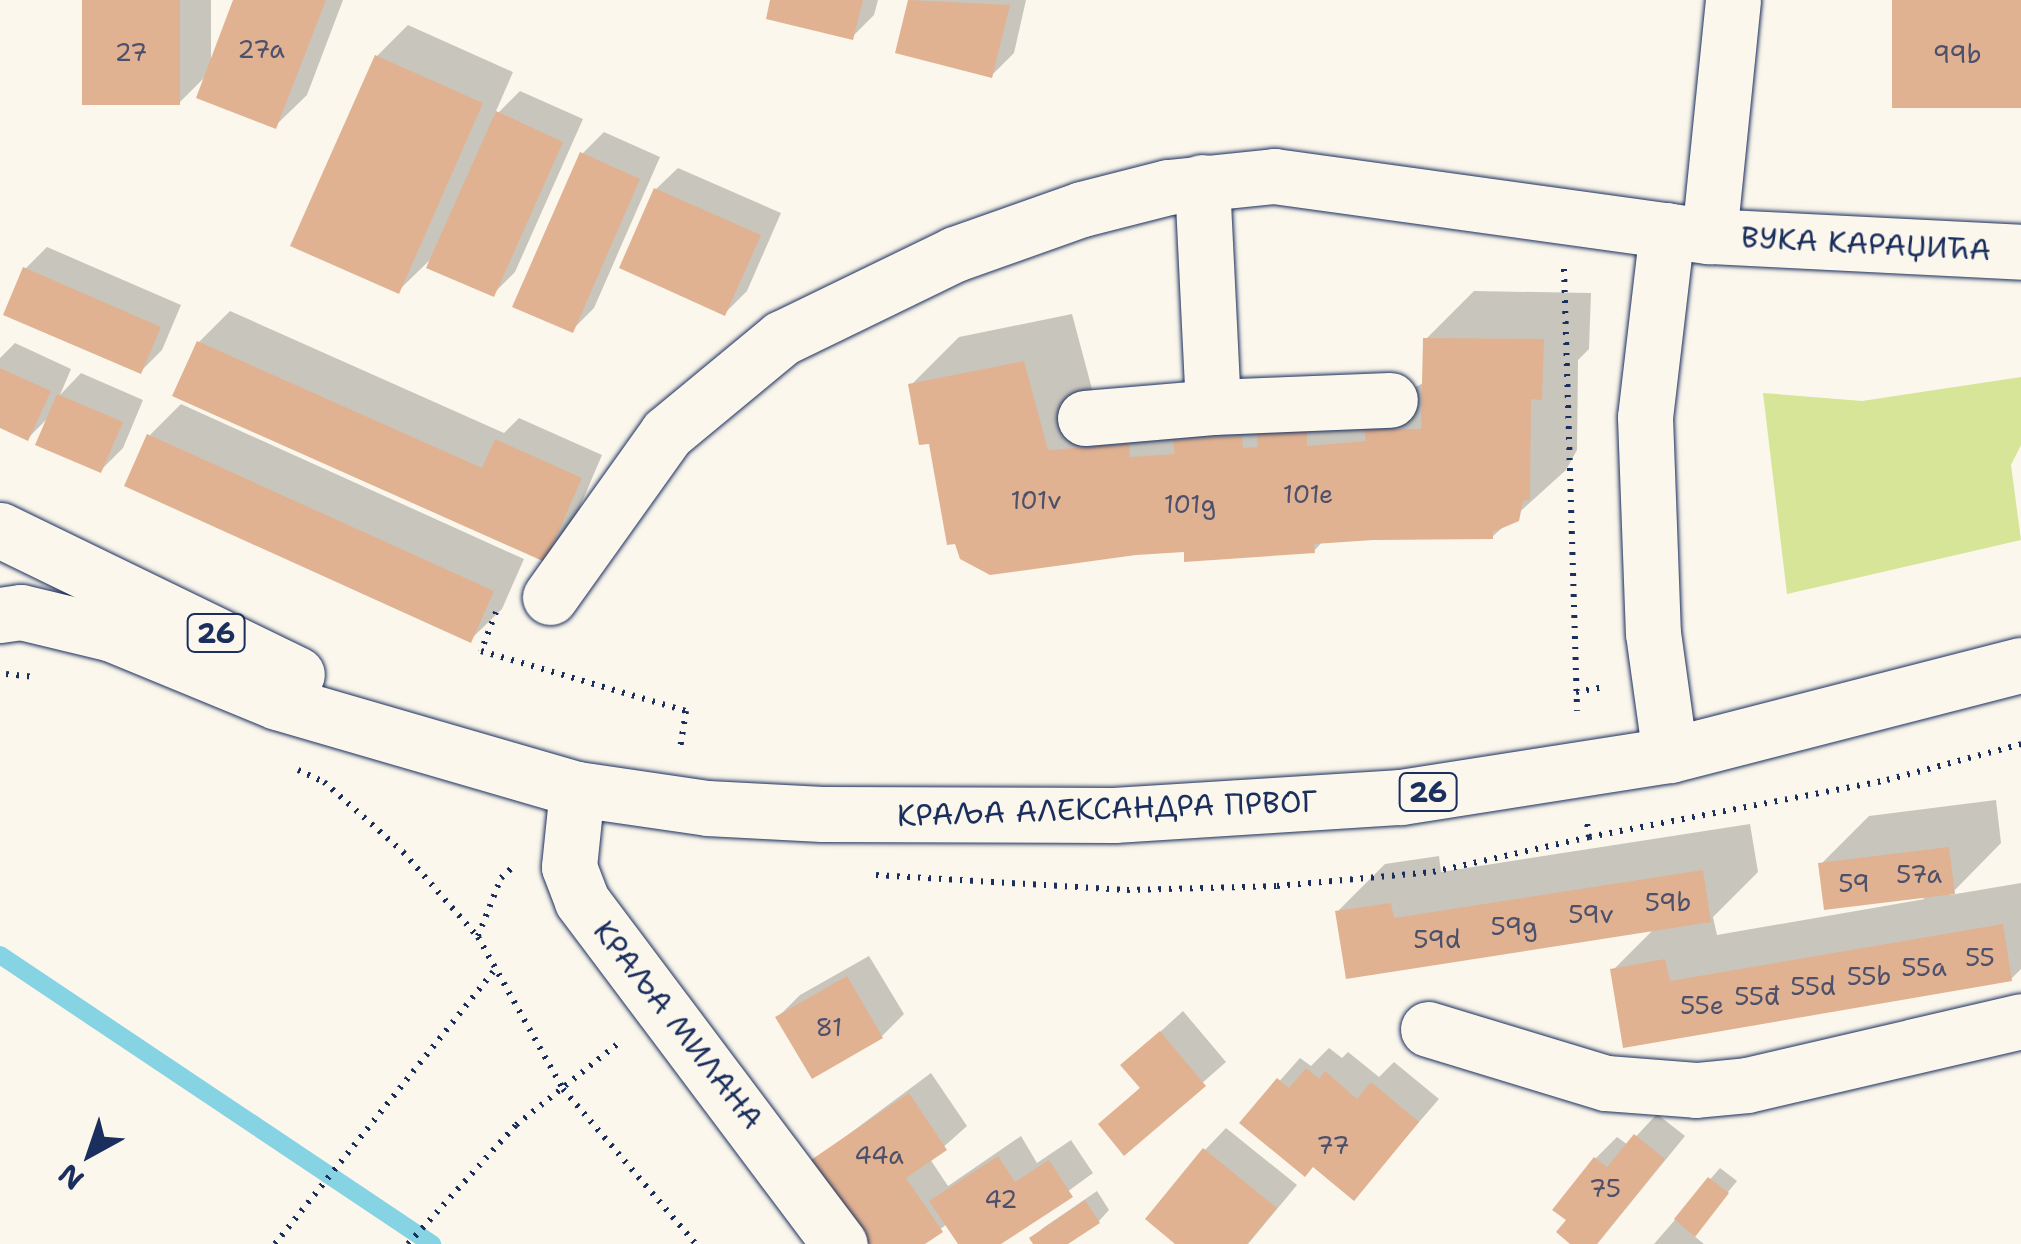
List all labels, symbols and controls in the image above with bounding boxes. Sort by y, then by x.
house number: 27a [237,34,285,64]
house number: 27 [114,37,148,67]
house number: 99b [1933,39,1981,69]
street label: ВУКА КАРАЏИЋА [1740,219,1992,269]
house number: 101e [1283,479,1333,509]
house number: 101v [1011,485,1061,515]
house number: 101g [1164,489,1216,519]
road number: 26 [186,610,246,656]
road number: 26 [1398,769,1458,815]
street label: КРАЉА АЛЕКСАНДРА ПРВОГ [896,784,1318,834]
house number: 57a [1896,859,1942,889]
house number: 59 [1838,868,1870,898]
house number: 59b [1645,887,1691,917]
house number: 59v [1568,899,1614,929]
house number: 59g [1491,911,1537,941]
street label: КРАЉА МИЛАНА [585,914,771,1136]
house number: 59d [1413,924,1461,954]
house number: 55 [1965,942,1995,972]
house number: 55a [1901,952,1947,982]
house number: 55b [1847,961,1891,991]
house number: 55d [1790,971,1836,1001]
house number: 55đ [1734,981,1780,1011]
house number: 55e [1680,990,1724,1020]
house number: 81 [816,1012,842,1042]
north arrow [40,1104,140,1204]
house number: 77 [1316,1130,1350,1160]
house number: 44a [854,1140,904,1170]
text: N [50,1155,91,1199]
house number: 75 [1589,1173,1621,1203]
house number: 42 [984,1184,1018,1214]

